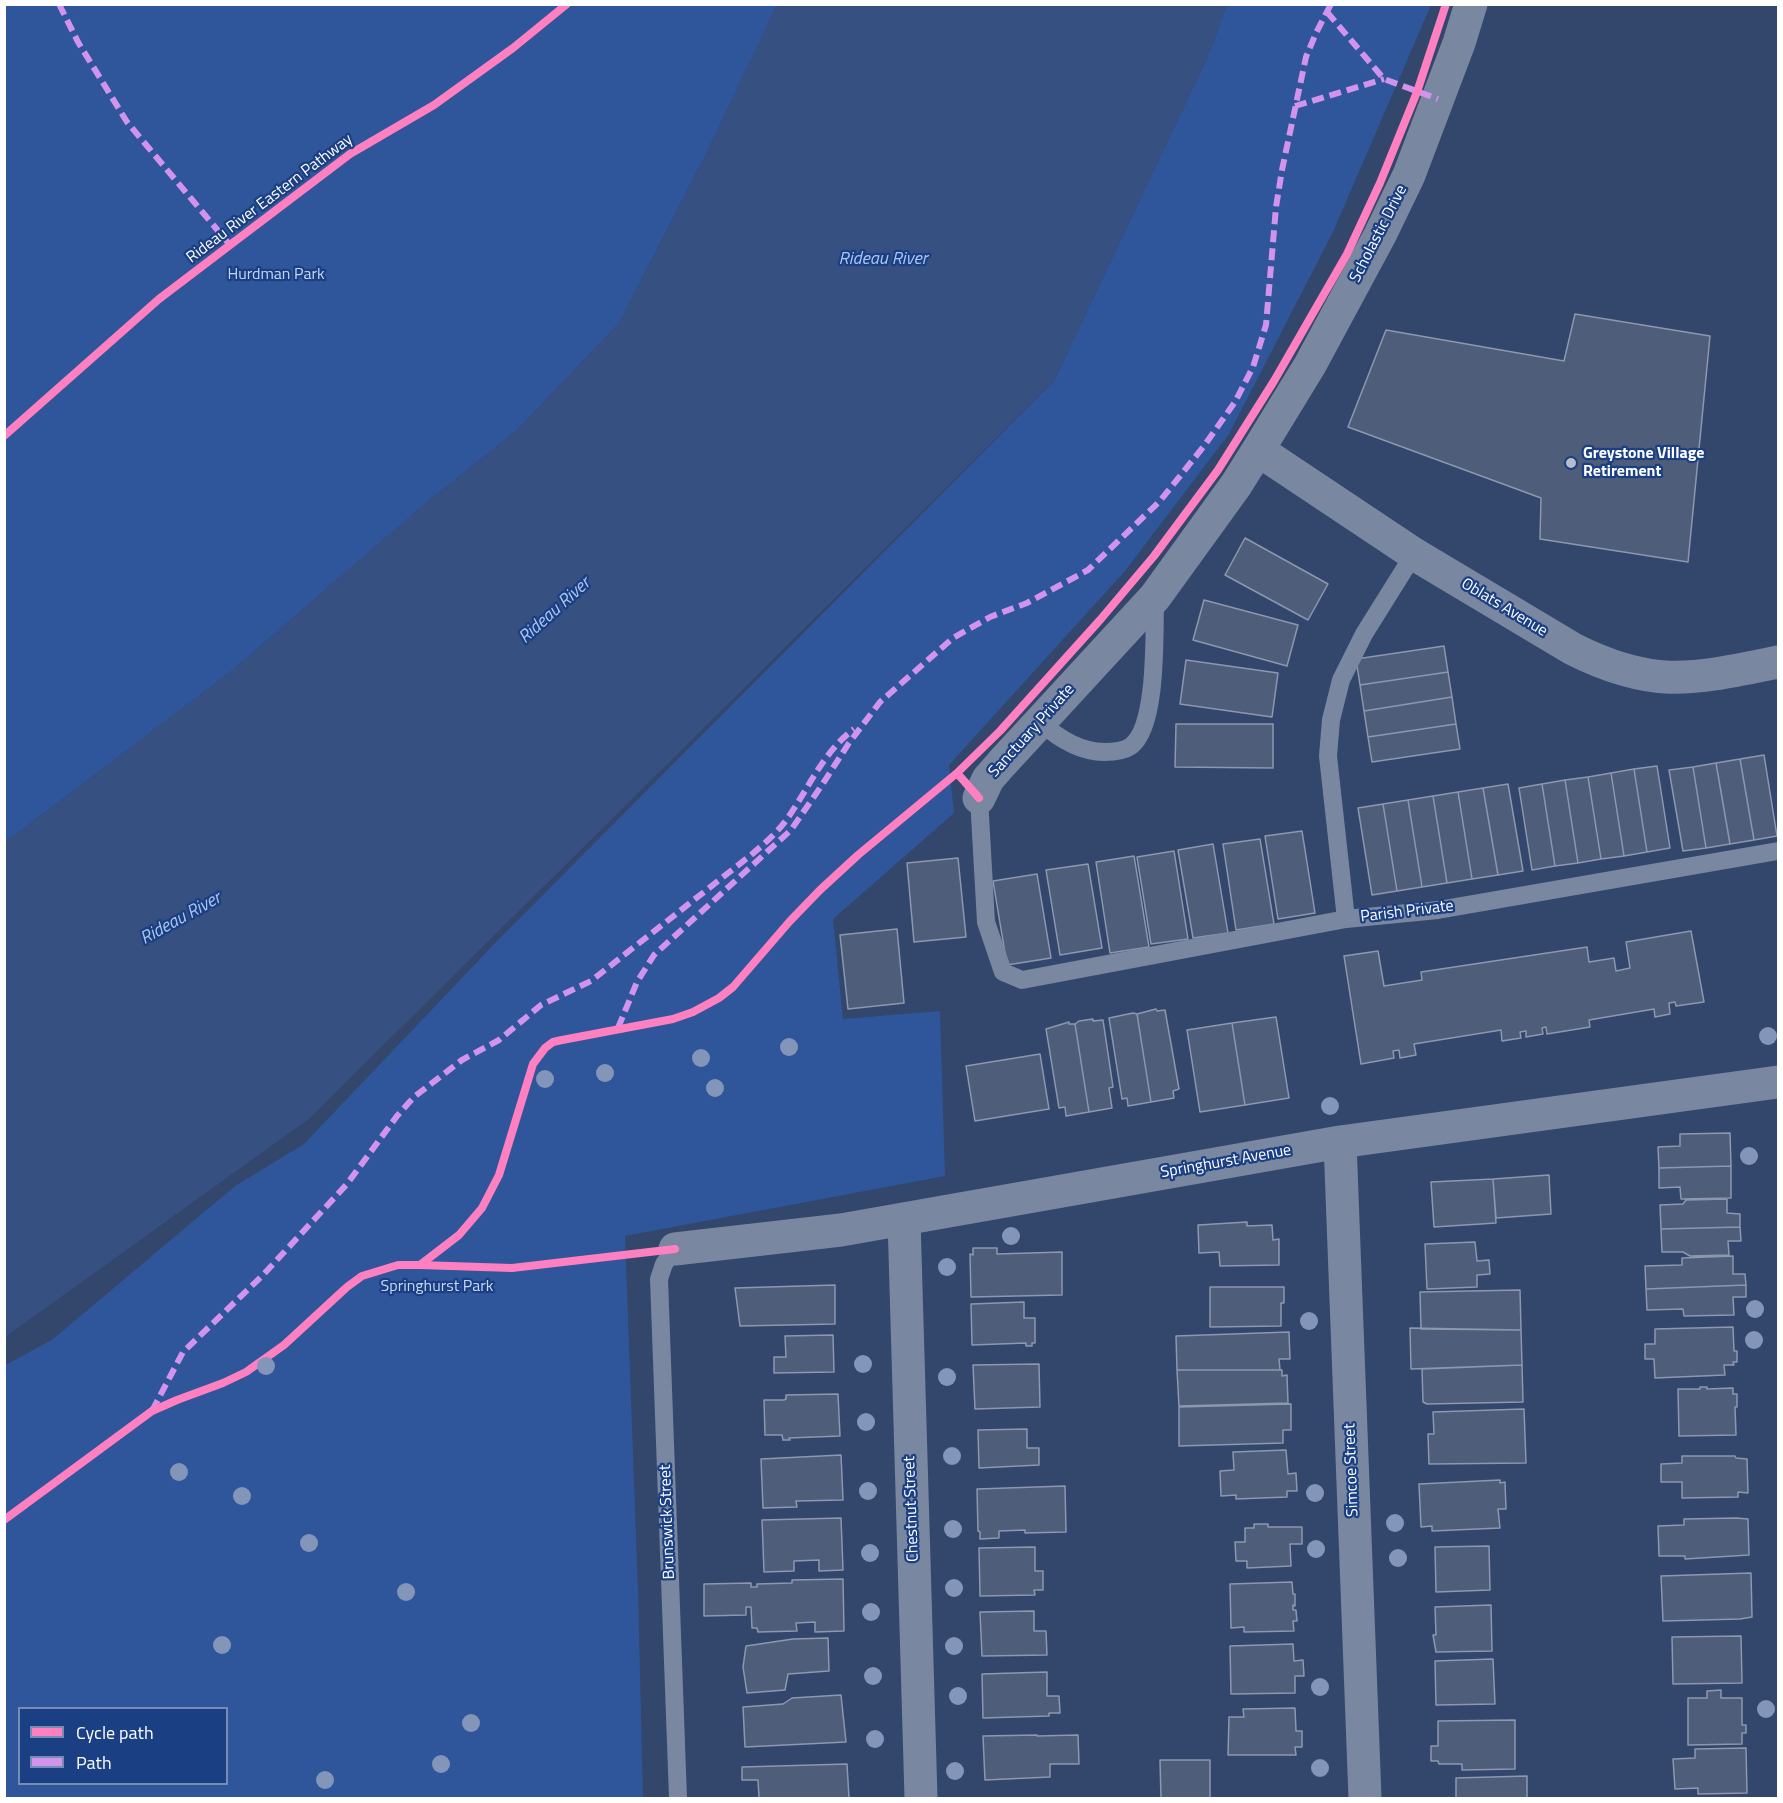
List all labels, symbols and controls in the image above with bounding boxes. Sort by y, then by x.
street label: Rideau River Eastern Pathway [183,130,357,268]
street label: Scholastic Drive [1346,182,1412,286]
water label: Rideau River [839,249,927,271]
park label: Hurdman Park [227,265,325,285]
place label: Greystone Village Retirement [1583,444,1704,482]
marker: Greystone Village Retirement [1564,456,1578,470]
water label: Rideau River [515,573,595,649]
street label: Oblats Avenue [1457,575,1551,641]
street label: Sanctuary Private [985,680,1079,782]
water label: Rideau River [137,888,225,950]
street label: Parish Private [1359,897,1455,927]
street label: Springhurst Avenue [1159,1141,1293,1183]
park label: Springhurst Park [381,1277,493,1297]
street label: Simcoe Street [1341,1423,1363,1517]
street label: Chestnut Street [901,1456,923,1562]
street label: Brunswick Street [656,1464,680,1580]
legend [18,1707,228,1785]
text: Cycle path [76,1719,154,1746]
text: Path [76,1749,112,1776]

